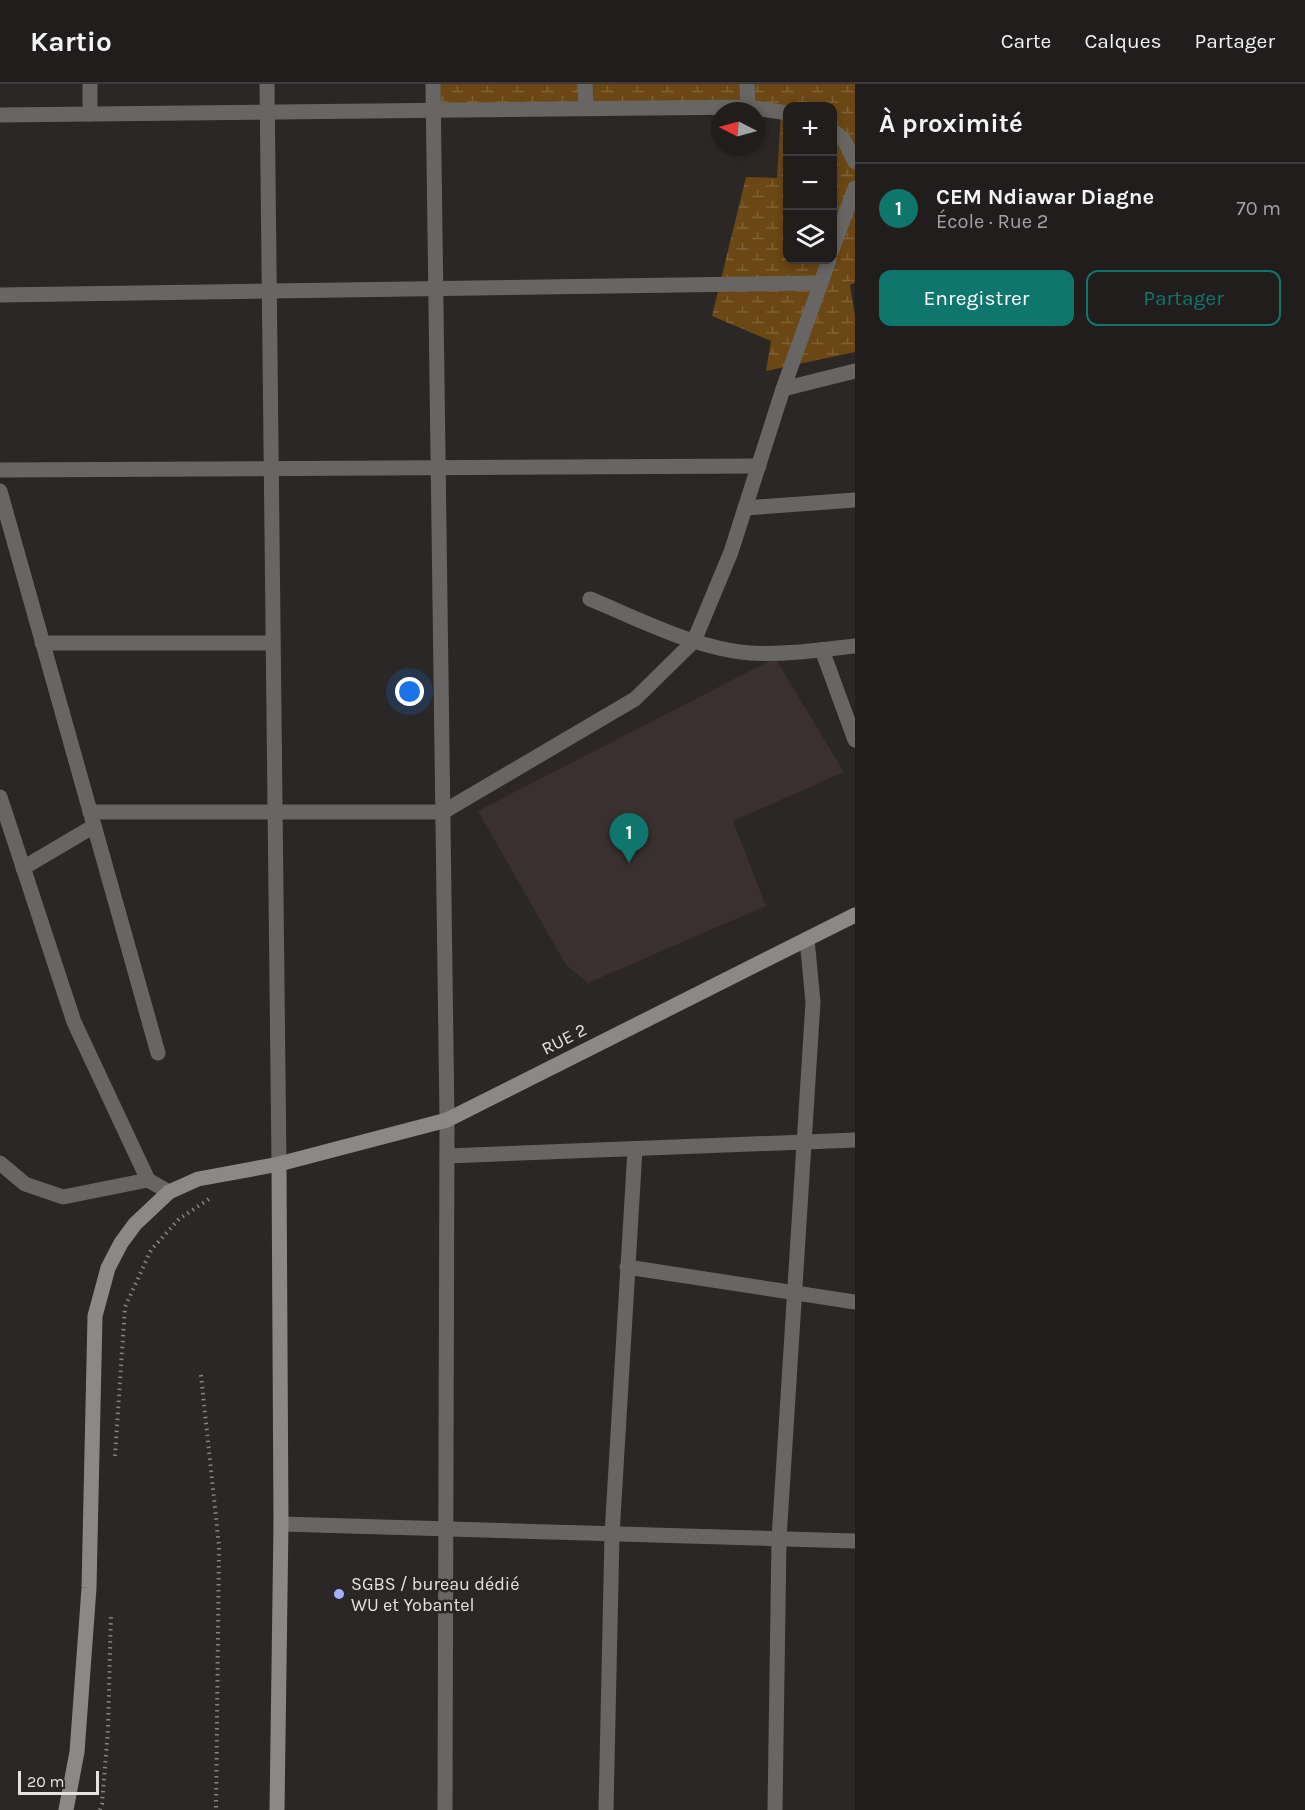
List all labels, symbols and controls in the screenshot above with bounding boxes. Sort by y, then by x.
text: Kartio [30,25,112,58]
text: Carte [1001,29,1051,53]
text: Calques [1084,29,1162,53]
text: Partager [1195,29,1275,53]
north arrow [711,102,765,156]
map controls [783,102,837,264]
button: + [783,102,837,156]
text: À proximité [879,108,1023,139]
button: − [783,156,837,210]
text: CEM Ndiawar Diagne [936,184,1154,210]
text: 1 [895,197,902,220]
text: 70 m [1236,197,1281,220]
button: layers [783,210,837,264]
text: École · Rue 2 [936,210,1048,233]
button: Enregistrer [879,270,1074,326]
button: Partager [1086,270,1281,326]
your location [395,677,424,706]
pin: 1 [610,814,648,863]
street label: RUE 2 [538,1018,590,1060]
place label: SGBS / bureau dédié WU et Yobantel [351,1573,519,1616]
marker: SGBS / bureau dédié WU et Yobantel [332,1587,346,1601]
scale bar [18,1768,99,1796]
text: 20 m [27,1772,65,1791]

